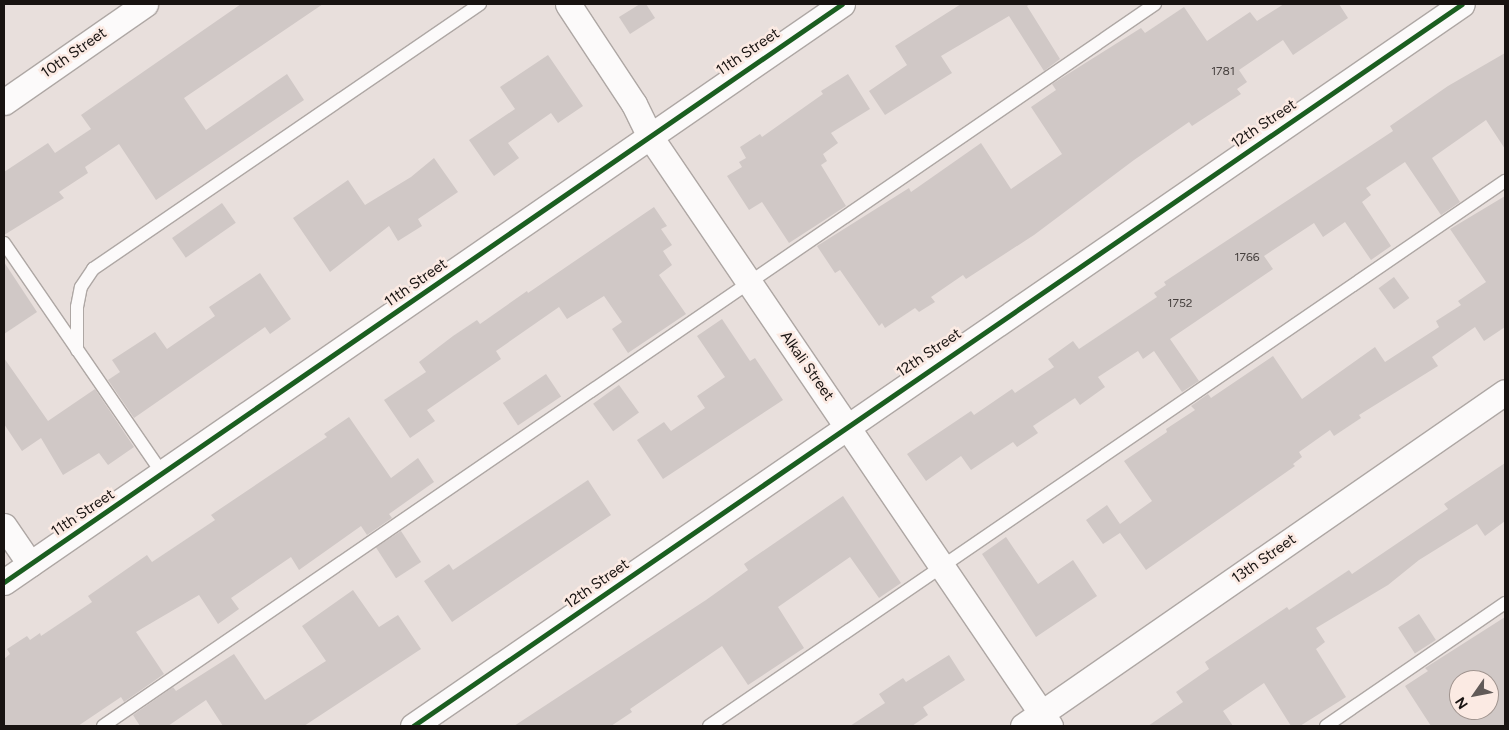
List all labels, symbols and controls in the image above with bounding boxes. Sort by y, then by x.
street label: 10th Street [38,24,110,82]
street label: 11th Street [713,24,783,80]
house number: 1781 [1211,65,1235,79]
street label: 12th Street [1228,96,1300,152]
house number: 1766 [1235,251,1259,265]
street label: 11th Street [381,255,451,311]
house number: 1752 [1167,297,1193,311]
street label: 12th Street [893,325,965,381]
street label: Alkali Street [776,328,838,404]
street label: 11th Street [48,485,118,541]
street label: 13th Street [1228,530,1300,588]
street label: 12th Street [561,555,633,613]
north arrow [1449,670,1499,720]
text: N [1452,694,1472,712]

